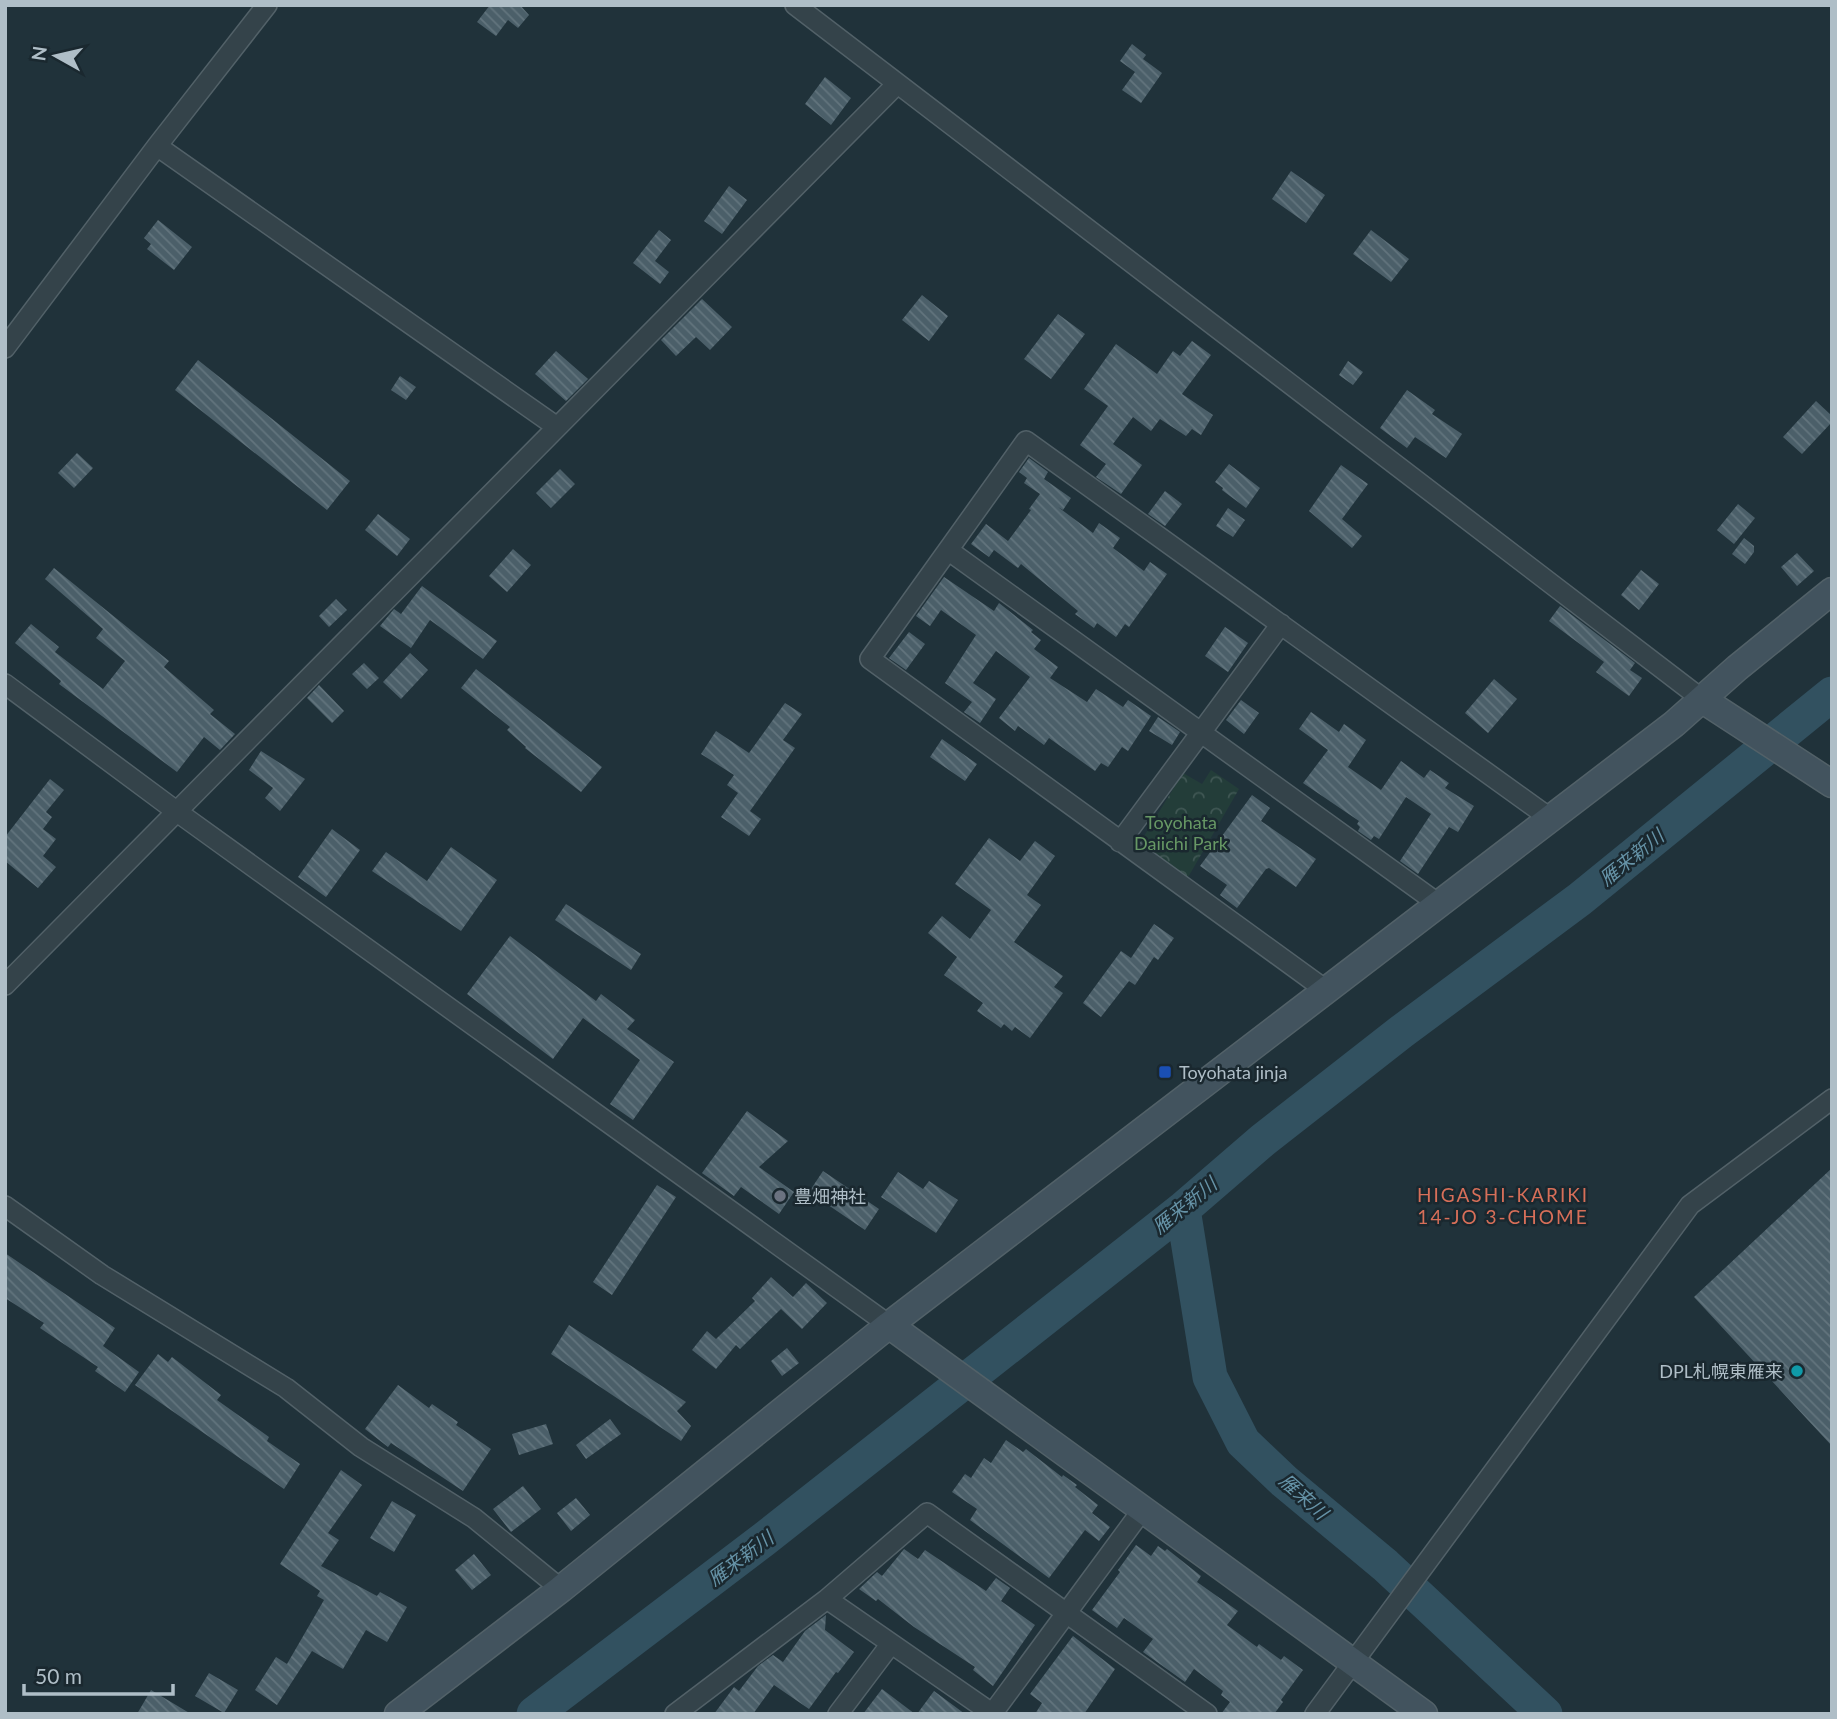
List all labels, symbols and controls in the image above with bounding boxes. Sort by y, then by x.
north arrow [21,21,91,91]
text: N [26,45,51,62]
park label: Toyohata Daiichi Park [1134,811,1229,854]
water label: 雁来新川 [1594,823,1669,890]
place label: Toyohata jinja [1179,1061,1287,1083]
marker: Toyohata jinja [1157,1064,1173,1080]
water label: 雁来新川 [1147,1171,1222,1238]
district label: HIGASHI-KARIKI 14-JO 3-CHOME [1417,1183,1589,1228]
place label: 豊畑神社 [794,1185,866,1207]
marker: 豊畑神社 [772,1188,788,1204]
place label: DPL札幌東雁来 [1659,1360,1783,1382]
marker: DPL札幌東雁来 [1789,1363,1805,1379]
water label: 雁来川 [1275,1468,1334,1525]
water label: 雁来新川 [703,1525,779,1590]
scale bar [24,1652,173,1696]
text: 50 m [35,1663,82,1688]

